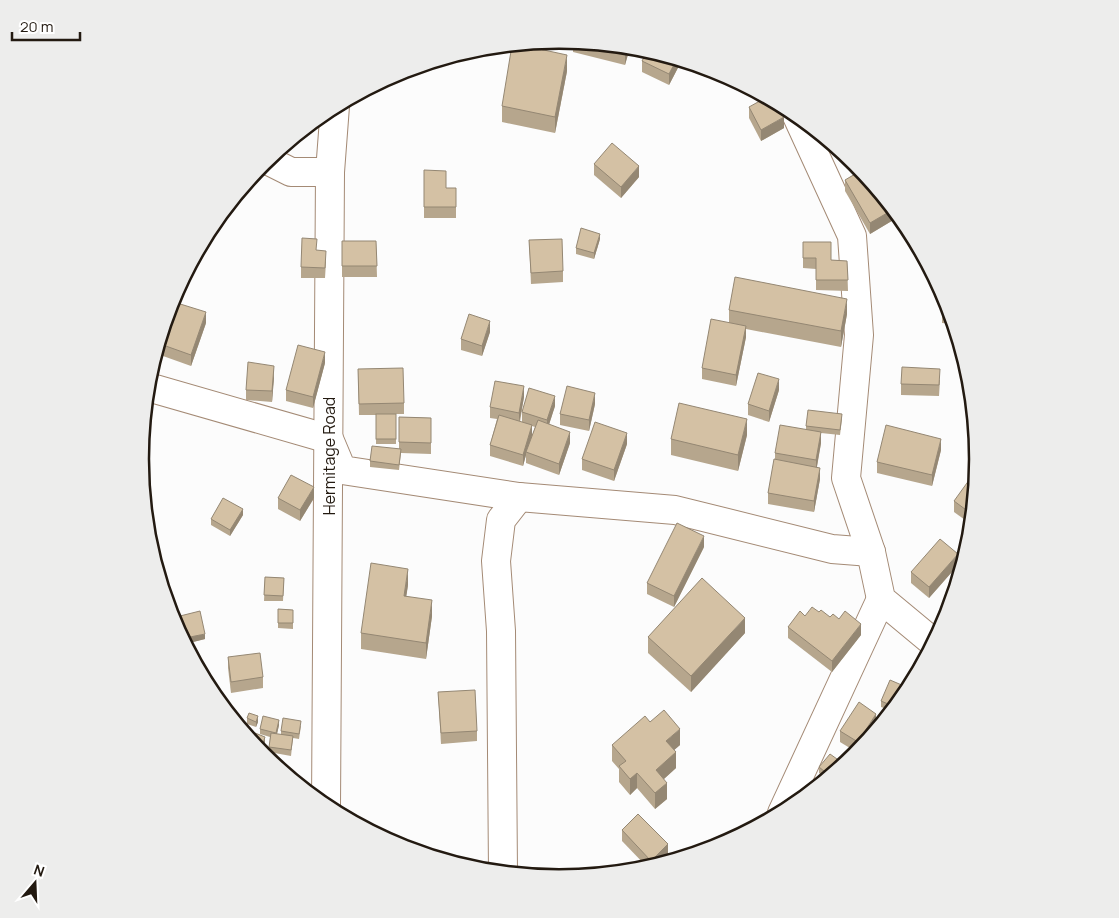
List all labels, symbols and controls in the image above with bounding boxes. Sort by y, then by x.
scale bar [12,10,80,42]
text: 20 m [20,16,53,37]
street label: Hermitage Road [318,397,340,515]
north arrow [10,858,60,908]
text: N [32,860,47,881]

